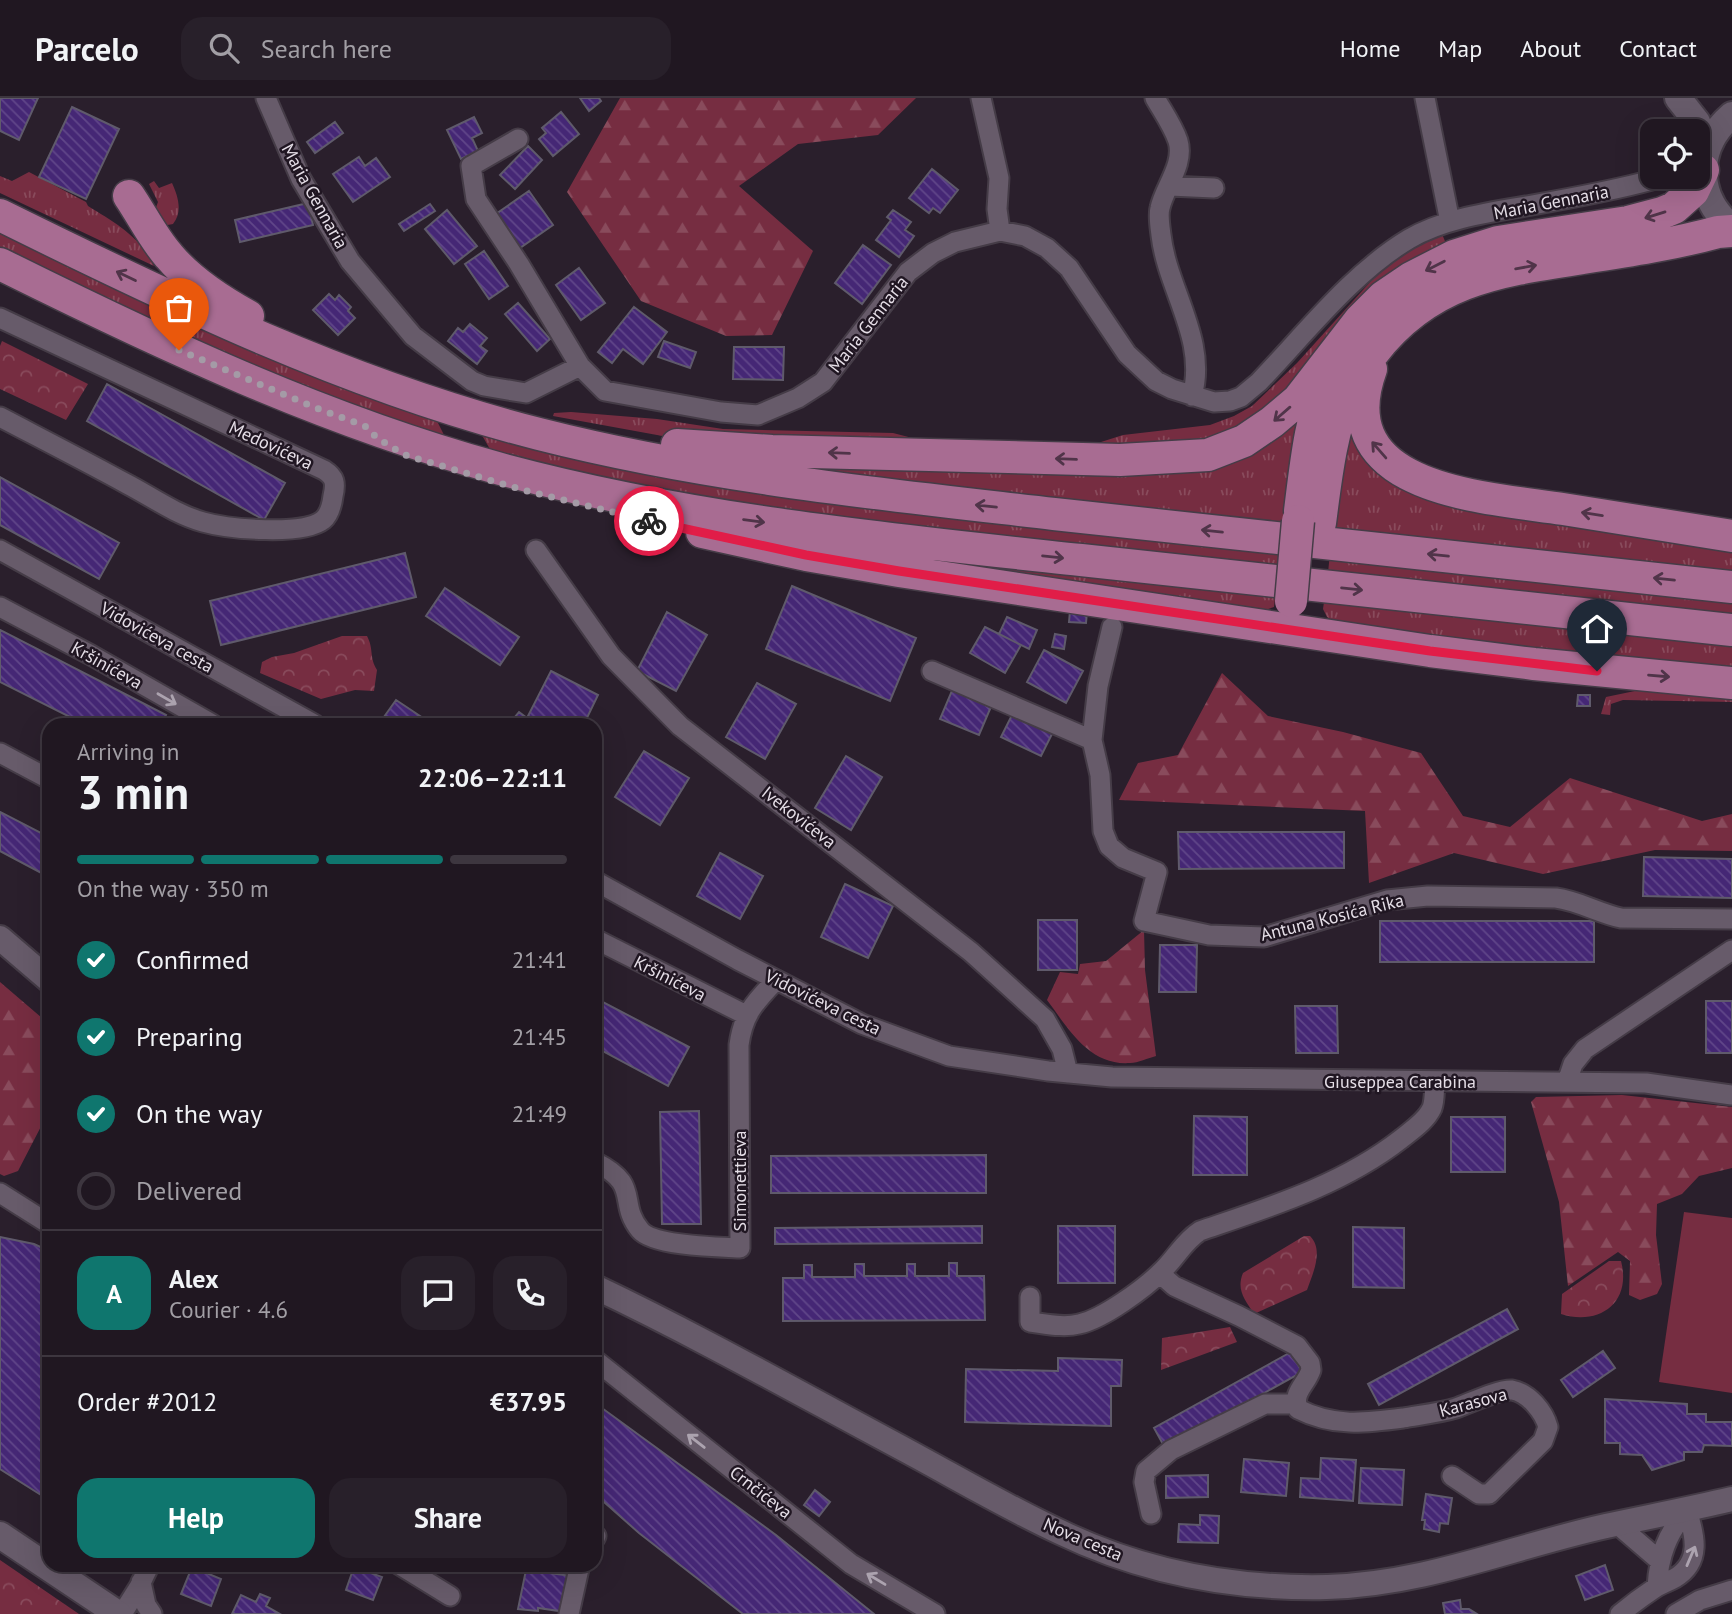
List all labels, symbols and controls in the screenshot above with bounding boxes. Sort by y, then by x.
search box [181,17,671,80]
text: Parcelo [35,27,139,70]
icon: search [205,29,243,67]
text: Search here [261,32,392,65]
text: Home [1340,33,1400,64]
text: Map [1438,33,1482,64]
text: About [1520,33,1581,64]
text: Contact [1619,33,1697,64]
map controls [1640,119,1710,189]
button: locate [1640,119,1710,189]
street label: Maria Gennaria [277,139,353,253]
street label: Maria Gennaria [1492,180,1610,224]
one-way arrow [1644,209,1666,222]
one-way arrow [1425,259,1445,273]
one-way arrow [1514,260,1537,273]
one-way arrow [116,269,137,283]
street label: Maria Gennaria [823,271,913,377]
pin [149,278,209,350]
icon: bag [160,289,198,327]
one-way arrow [1273,406,1291,422]
street label: Medovićeva [225,416,317,474]
one-way arrow [1371,441,1387,459]
one-way arrow [828,446,851,459]
one-way arrow [1055,452,1078,465]
courier [614,486,684,556]
one-way arrow [975,499,997,512]
icon: bike [630,502,668,540]
one-way arrow [1581,507,1604,520]
one-way arrow [742,514,765,527]
one-way arrow [1201,524,1224,537]
one-way arrow [1427,548,1450,561]
one-way arrow [1041,551,1063,564]
one-way arrow [1653,573,1676,586]
one-way arrow [1340,583,1363,596]
street label: Vidovićeva cesta [95,596,218,678]
pin [1567,599,1627,671]
icon: home [1578,610,1616,648]
street label: Kršinićeva [67,636,147,694]
one-way arrow [1647,670,1670,683]
one-way arrow [157,692,177,706]
text: Arriving in [77,737,179,766]
text: 22:06–22:11 [418,761,567,794]
text: 3 min [77,762,189,822]
street label: Ivekovićeva [757,781,841,853]
text: On the way · 350 m [77,874,269,903]
street label: Antuna Kosića Rika [1258,888,1406,946]
icon: check [77,941,115,979]
text: Confirmed [136,943,249,976]
text: 21:41 [512,945,567,974]
street label: Kršinićeva [630,950,710,1006]
street label: Vidovićeva cesta [760,964,885,1040]
icon: check [77,1018,115,1056]
text: Preparing [136,1020,243,1053]
text: 21:45 [512,1022,567,1051]
street label: Giuseppea Carabina [1324,1070,1476,1093]
icon: check [77,1095,115,1133]
text: On the way [136,1097,262,1130]
text: 21:49 [512,1099,567,1128]
street label: Simonettieva [728,1130,751,1232]
text: Delivered [136,1174,242,1207]
button: chat [401,1256,475,1330]
button: phone [493,1256,567,1330]
text: Alex [169,1262,219,1295]
text: A [106,1277,122,1310]
text: Courier · 4.6 [169,1295,288,1324]
street label: Karasova [1437,1382,1509,1422]
text: Order #2012 [77,1385,217,1418]
text: €37.95 [490,1385,567,1418]
one-way arrow [687,1433,705,1449]
street label: Crnčićeva [725,1460,797,1524]
button: Help [77,1478,315,1558]
button: Share [329,1478,567,1558]
street label: Nova cesta [1040,1512,1126,1566]
one-way arrow [1685,1546,1698,1567]
one-way arrow [867,1572,887,1586]

